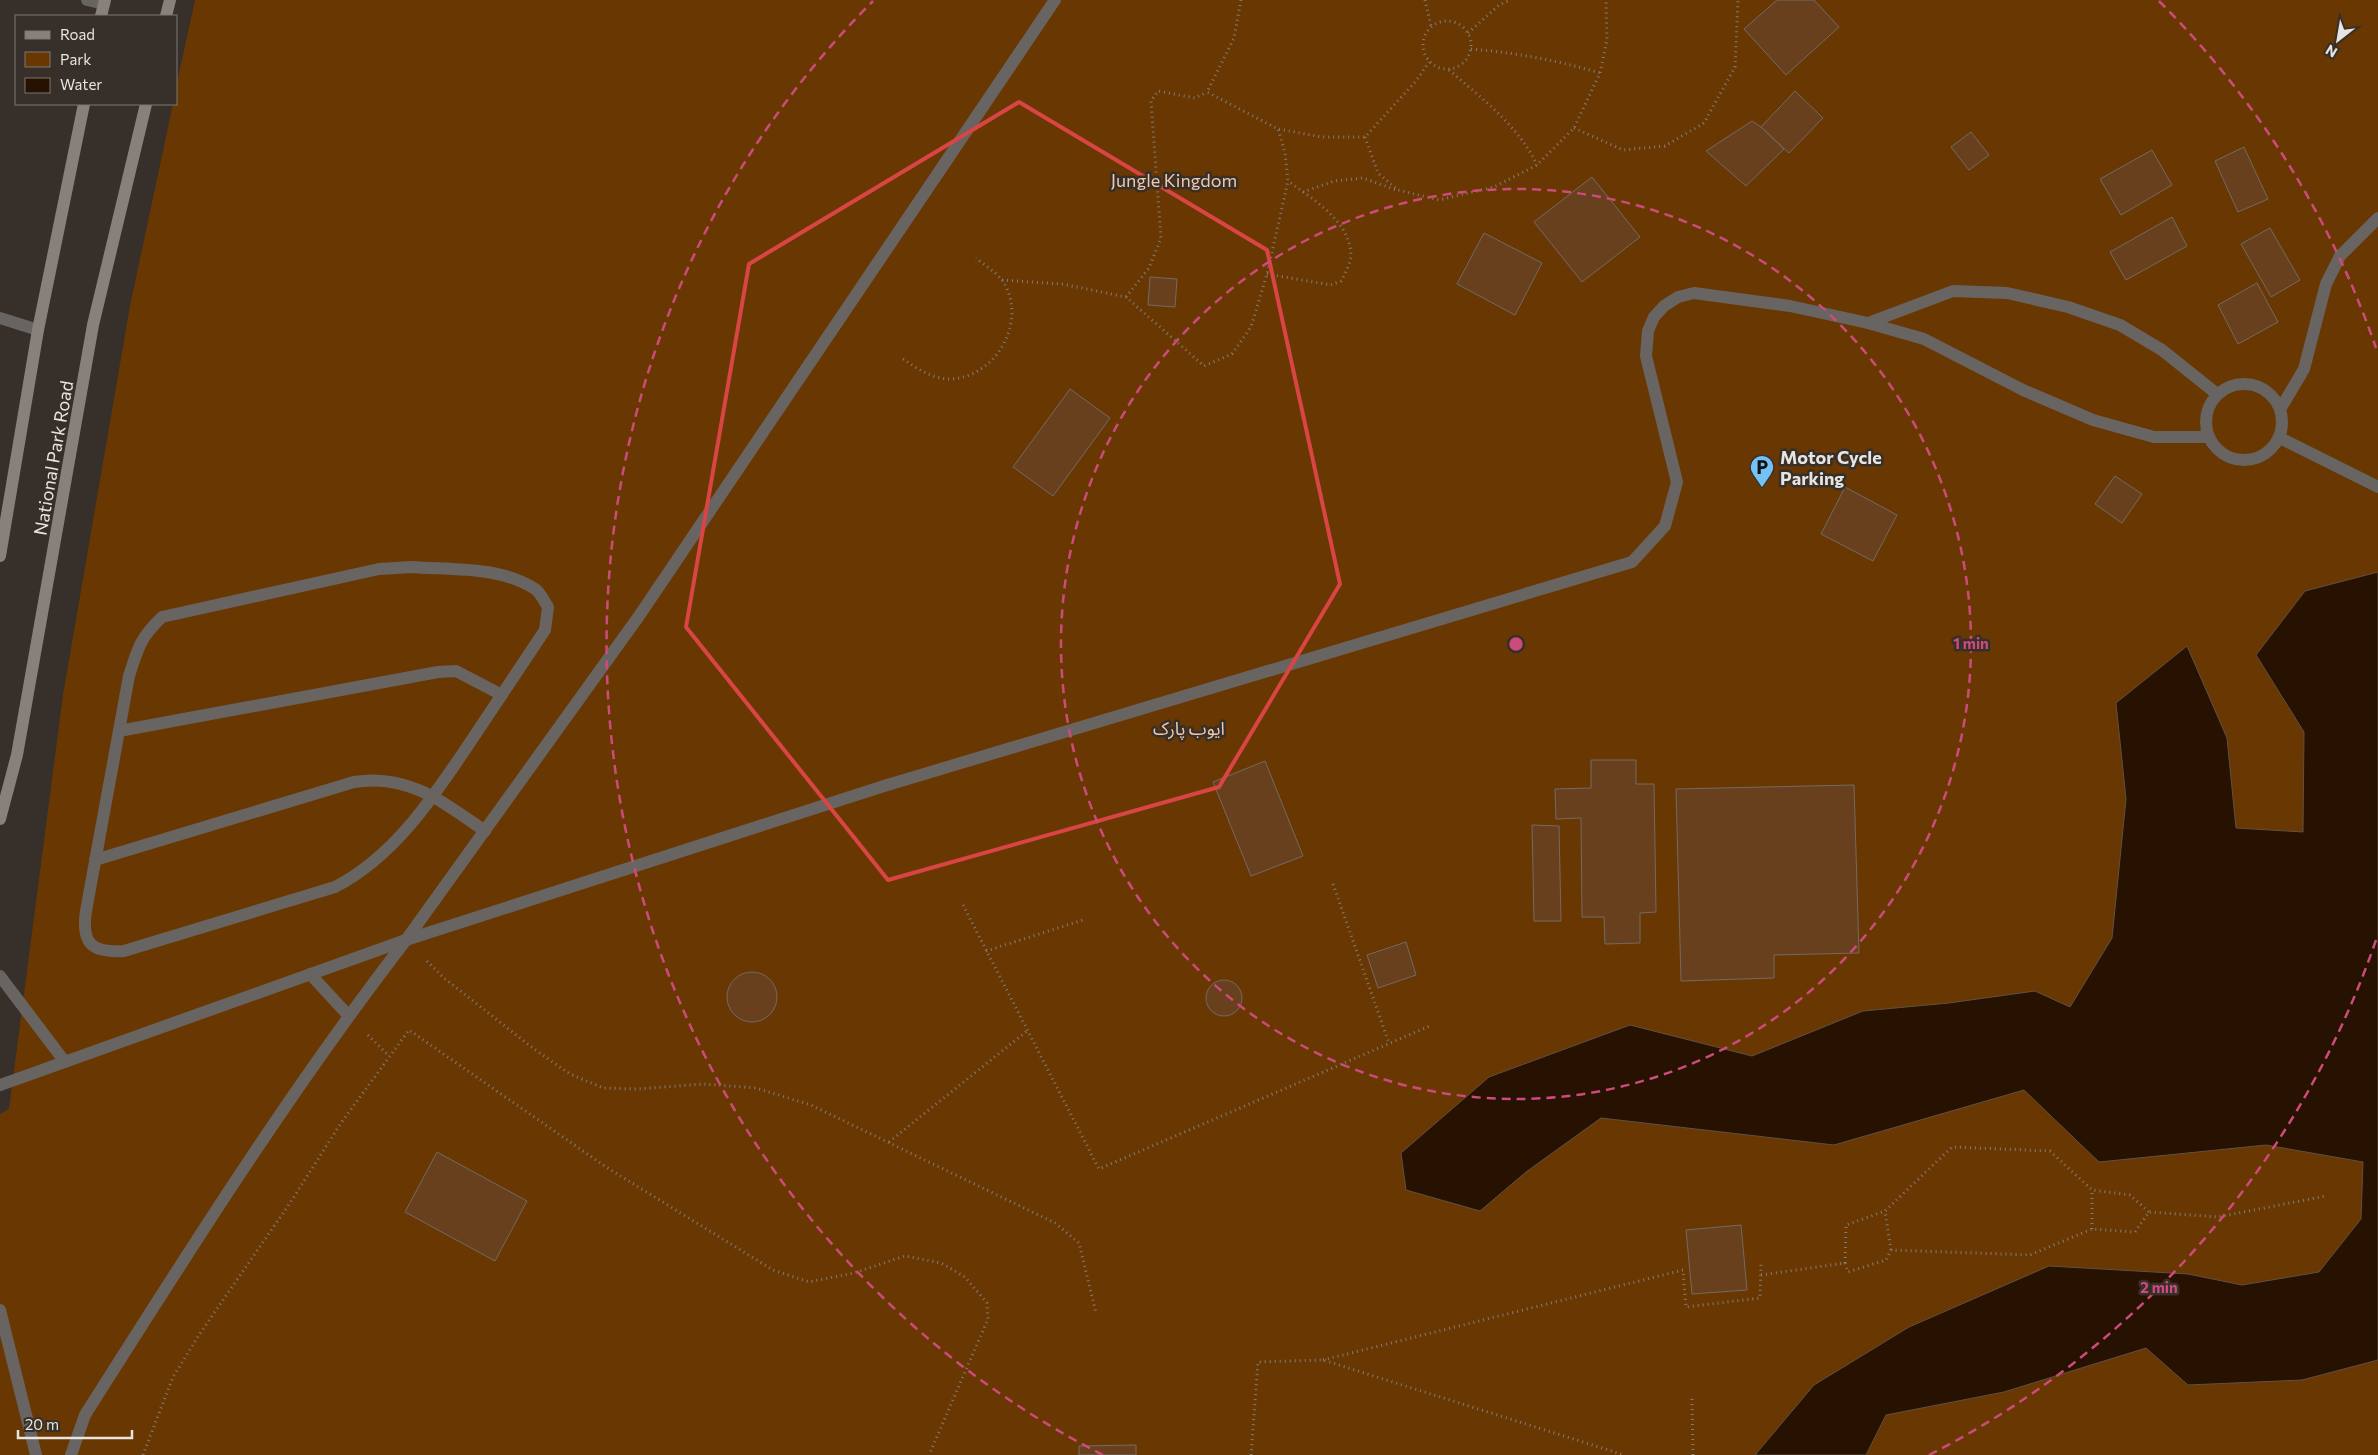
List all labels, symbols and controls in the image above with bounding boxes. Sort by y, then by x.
legend [15,15,178,105]
north arrow [2313,15,2363,65]
text: Road [60,25,95,43]
text: N [2322,42,2340,62]
text: Park [60,50,91,68]
text: Water [60,75,102,93]
park label: Jungle Kingdom [1111,169,1237,191]
street label: National Park Road [29,379,77,537]
place label: Motor Cycle Parking [1780,446,1882,489]
parking icon: Motor Cycle Parking [1749,454,1775,488]
text: 1 min [1953,634,1989,652]
centre of rings [1507,635,1525,653]
park label: ایوب پارک [1153,717,1225,740]
text: 2 min [2140,1278,2178,1296]
scale bar [18,1408,131,1440]
text: 20 m [25,1415,59,1433]

